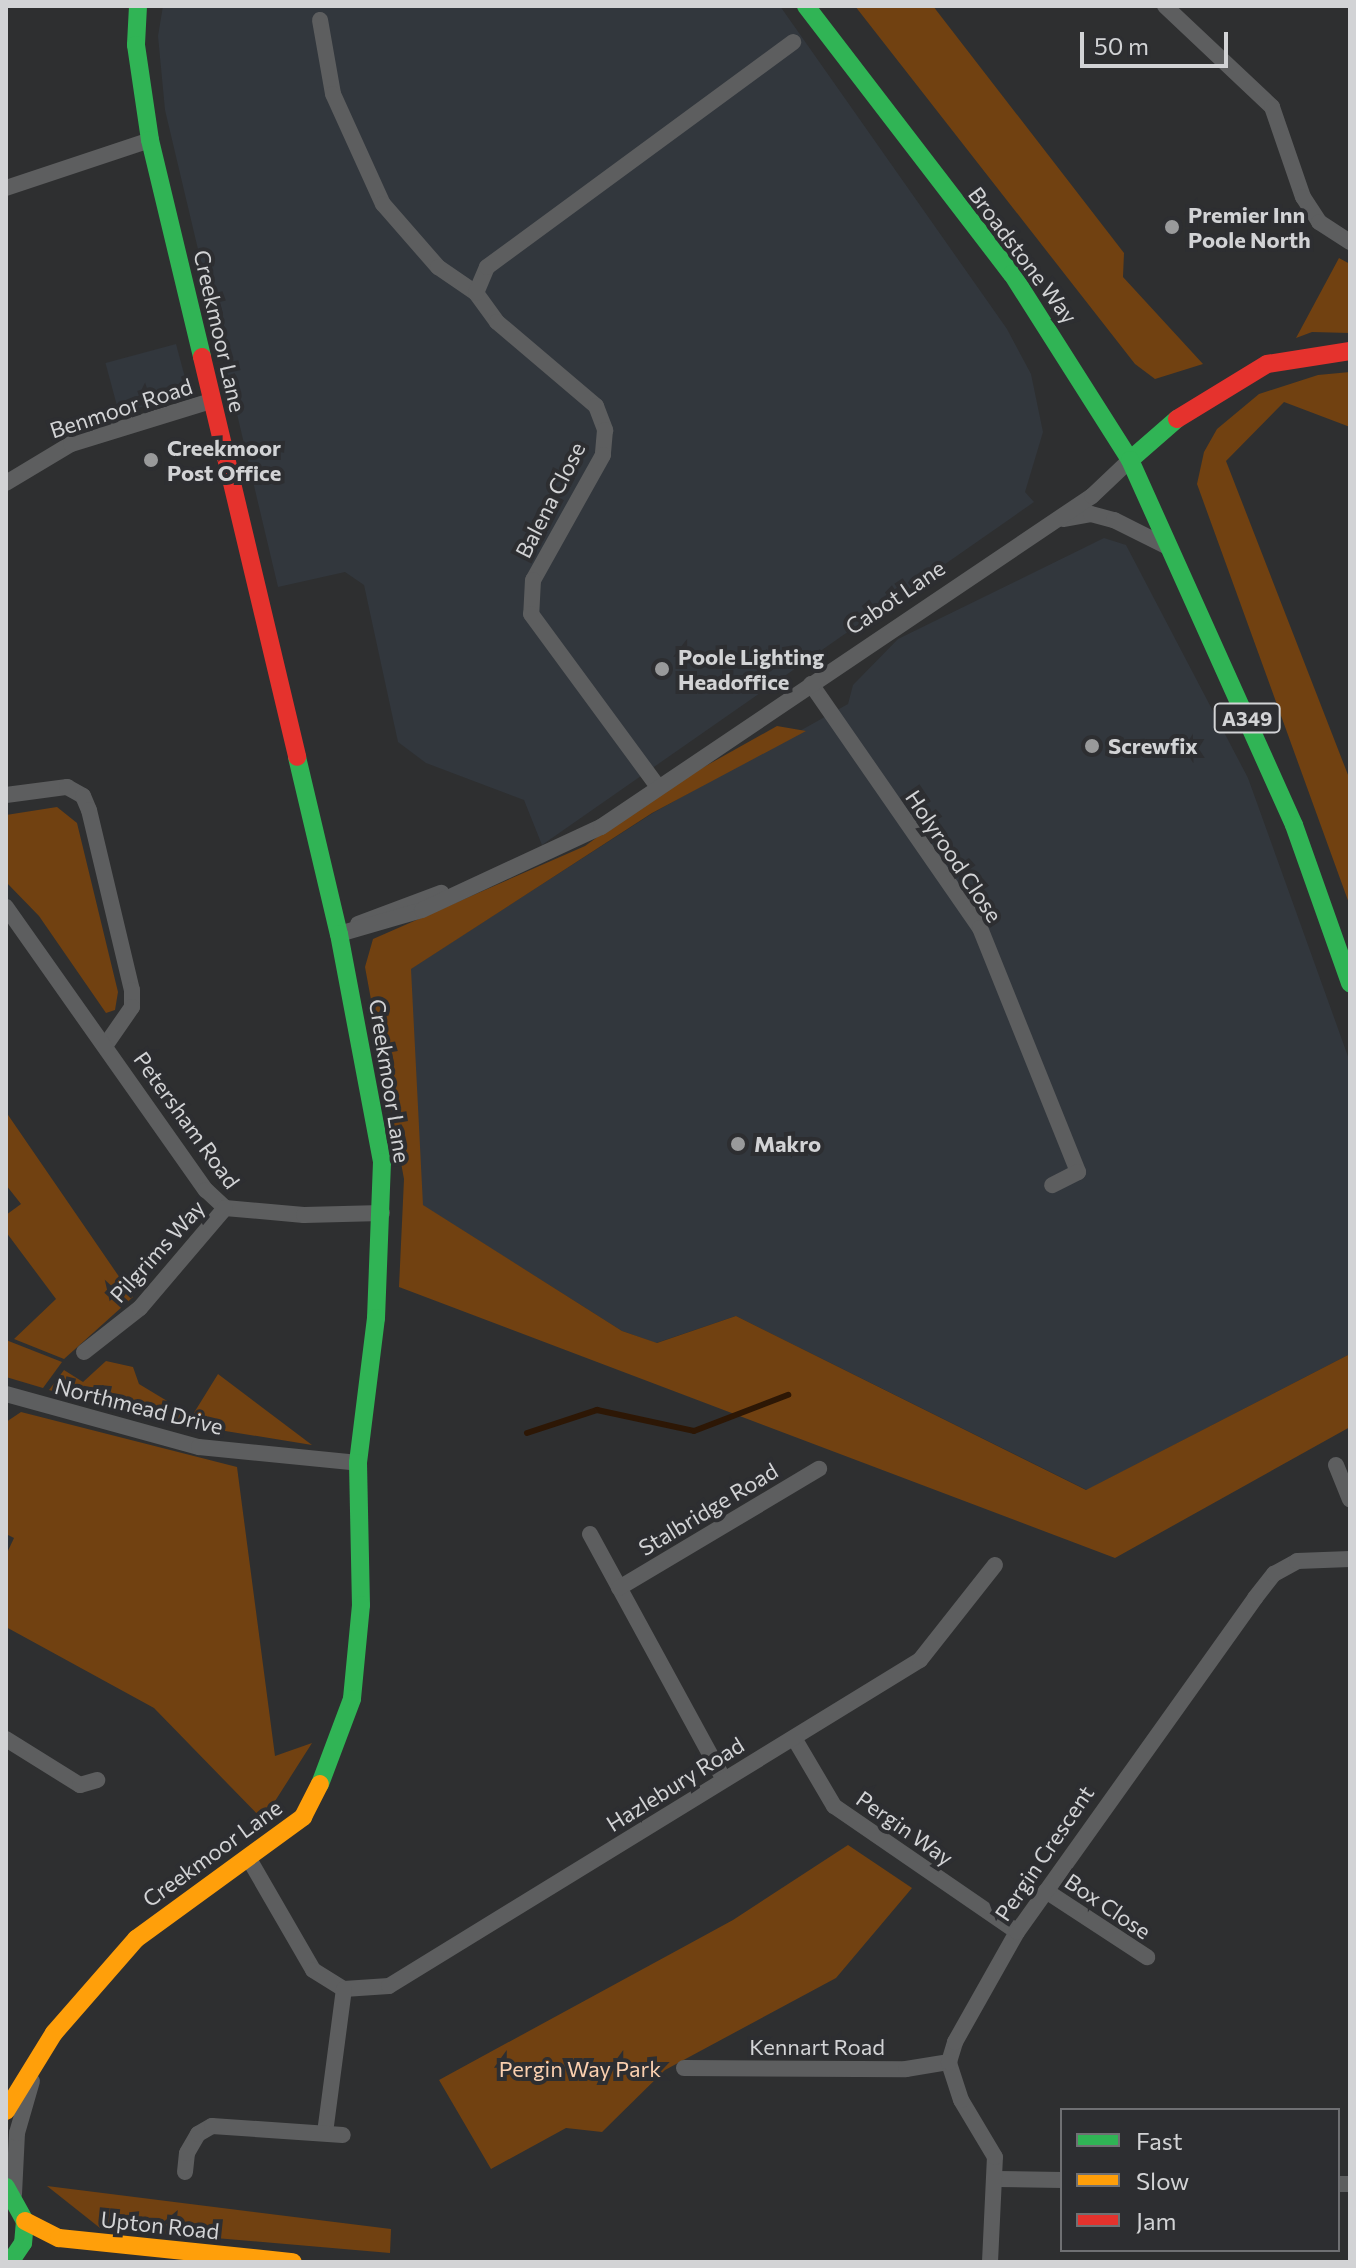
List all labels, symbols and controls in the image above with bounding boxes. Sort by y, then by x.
scale bar [1084,16,1232,66]
text: 50 m [1094,31,1149,60]
street label: Broadstone Way [963,181,1083,329]
place label: Premier Inn Poole North [1188,201,1311,252]
marker: Premier Inn Poole North [1163,218,1181,236]
street label: Creekmoor Lane [189,247,251,415]
street label: Benmoor Road [46,373,196,443]
place label: Creekmoor Post Office [167,434,281,486]
street label: Balena Close [510,438,590,562]
marker: Creekmoor Post Office [142,451,160,469]
street label: Cabot Lane [840,554,950,640]
place label: Poole Lighting Headoffice [678,643,824,694]
marker: Poole Lighting Headoffice [653,660,671,678]
road number: A349 [1213,702,1281,734]
place label: Screwfix [1108,733,1198,759]
marker: Screwfix [1083,737,1101,755]
street label: Holyrood Close [900,785,1008,927]
street label: Creekmoor Lane [364,997,416,1165]
street label: Petersham Road [129,1046,245,1194]
place label: Makro [754,1131,821,1157]
marker: Makro [729,1135,747,1153]
street label: Pilgrims Way [104,1194,210,1308]
street label: Northmead Drive [52,1372,226,1440]
street label: Stalbridge Road [634,1457,782,1561]
street label: Hazlebury Road [601,1731,749,1837]
street label: Pergin Crescent [989,1780,1099,1926]
street label: Pergin Way [852,1785,958,1871]
street label: Creekmoor Lane [137,1794,287,1912]
street label: Box Close [1060,1868,1156,1944]
street label: Kennart Road [749,2034,885,2060]
park label: Pergin Way Park [499,2056,661,2082]
legend [1060,2108,1340,2252]
text: Fast [1136,2126,1183,2155]
text: Slow [1136,2166,1189,2195]
street label: Upton Road [99,2206,221,2244]
text: Jam [1136,2206,1176,2235]

